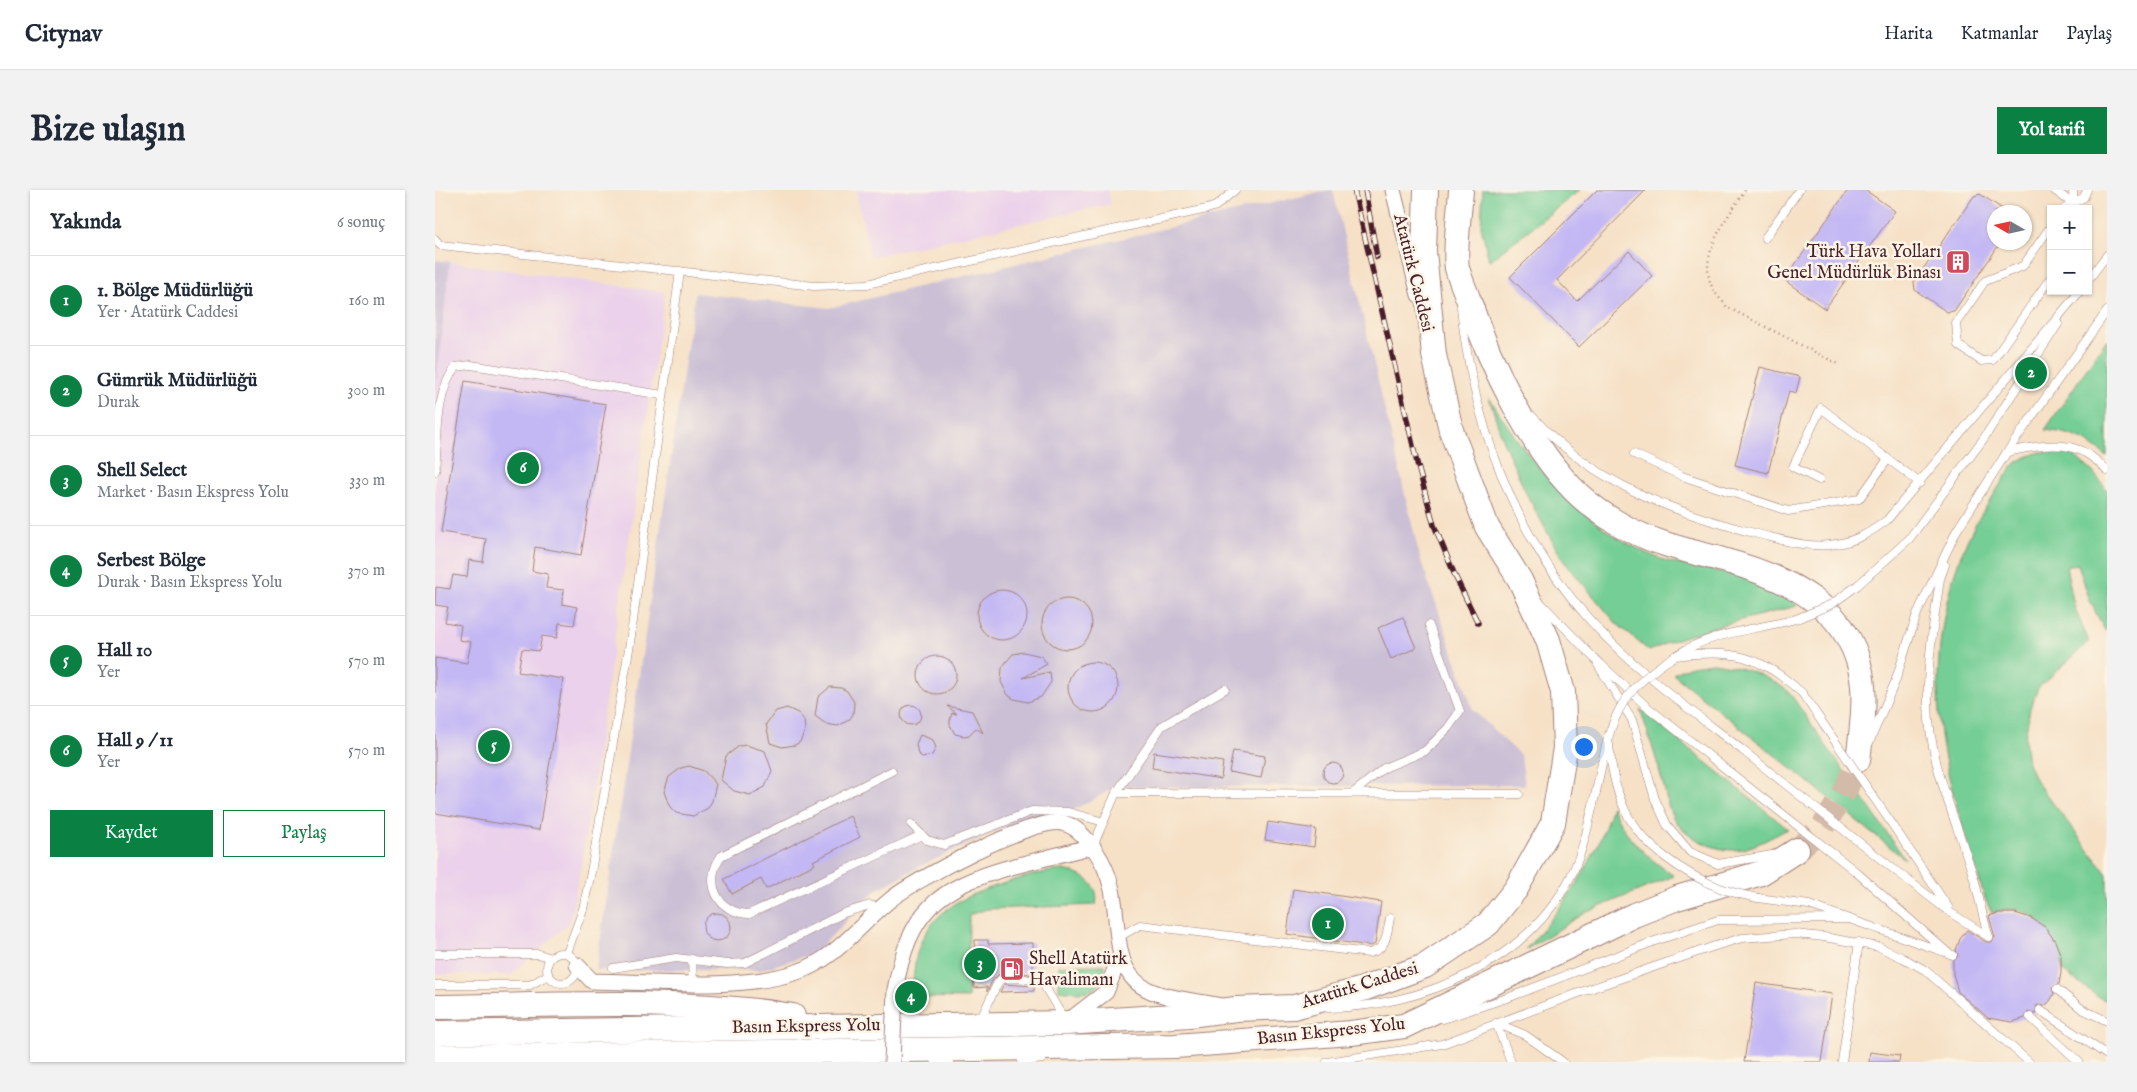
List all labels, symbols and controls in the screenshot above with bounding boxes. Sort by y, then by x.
text: Citynav [25,19,102,50]
text: Harita [1884,23,1933,46]
text: Katmanlar [1961,23,2038,46]
text: Paylaş [2066,23,2112,46]
button: Yol tarifi [1997,107,2107,154]
text: Bize ulaşın [30,108,186,153]
north arrow [1987,205,2032,250]
map controls [2047,205,2092,295]
button: + [2047,205,2092,250]
text: Yakında [50,209,121,236]
street label: Atatürk Caddesi [1387,211,1439,335]
text: 6 sonuç [337,213,385,233]
place label: Türk Hava Yolları Genel Müdürlük Binası [1767,241,1941,285]
building icon: Türk Hava Yolları Genel Müdürlük Binası [1945,249,1971,275]
button: − [2047,250,2092,295]
text: 1. Bölge Müdürlüğü [97,279,253,303]
text: 1 [63,291,69,311]
text: 160 m [349,291,385,311]
text: Yer · Atatürk Caddesi [97,303,238,323]
pin: 2 [2015,354,2047,392]
text: Gümrük Müdürlüğü [97,369,257,393]
text: 2 [62,381,70,401]
text: 300 m [347,381,385,401]
text: Durak [97,393,140,413]
pin: 6 [507,449,539,487]
text: Shell Select [97,459,187,483]
text: 3 [63,471,69,491]
text: 330 m [349,471,385,491]
text: Market · Basın Ekspress Yolu [97,483,289,503]
text: Serbest Bölge [97,549,206,573]
text: 4 [62,561,70,581]
text: 370 m [348,561,385,581]
text: Durak · Basın Ekspress Yolu [97,573,282,593]
text: Hall 10 [97,639,152,663]
text: 5 [63,651,69,671]
text: 570 m [348,651,385,671]
text: Yer [97,663,120,683]
pin: 5 [478,727,510,765]
text: Hall 9 / 11 [97,729,173,753]
your location [1571,734,1597,760]
text: 6 [63,741,69,761]
text: 570 m [348,741,385,761]
text: Yer [97,753,120,773]
button: Kaydet [50,810,213,857]
button: Paylaş [223,810,385,857]
pin: 1 [1312,905,1344,943]
pin: 3 [964,945,996,983]
place label: Shell Atatürk Havalimanı [1029,948,1128,992]
fuel station icon: Shell Atatürk Havalimanı [999,956,1025,982]
street label: Atatürk Caddesi [1298,957,1421,1015]
pin: 4 [895,978,927,1016]
street label: Basın Ekspress Yolu [1256,1013,1406,1051]
street label: Basın Ekspress Yolu [731,1014,881,1040]

